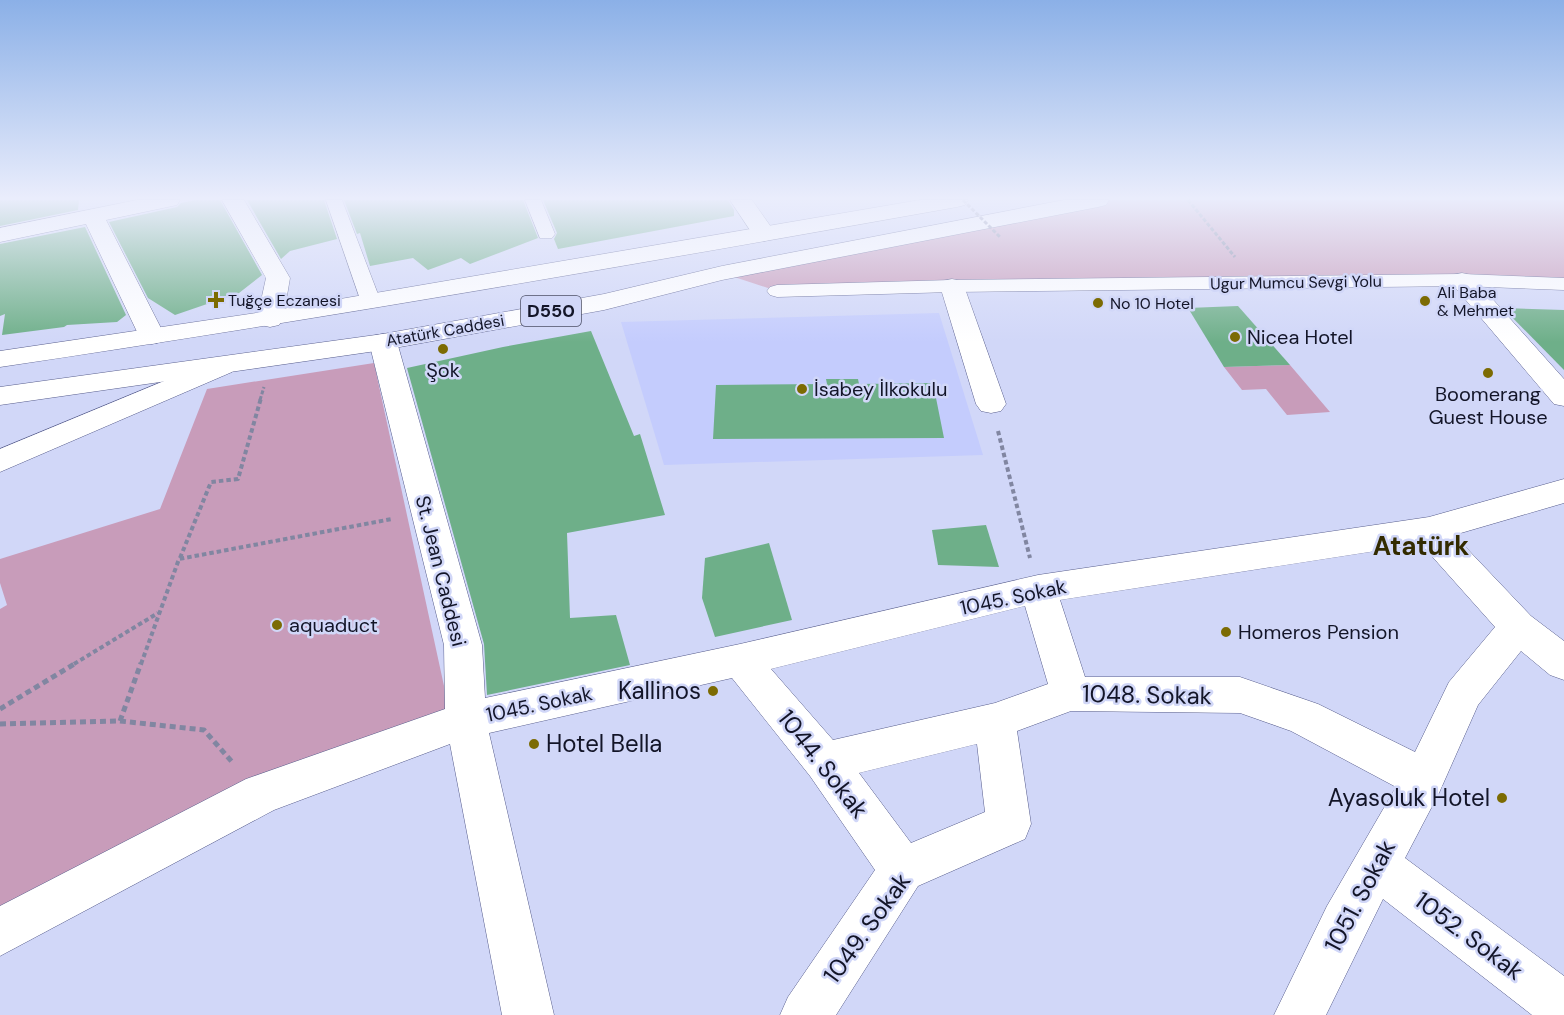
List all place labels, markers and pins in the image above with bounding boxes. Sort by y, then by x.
place label: Ali Baba & Mehmet [1437,282,1514,321]
place label: Tuğçe Eczanesi [228,290,341,311]
marker: Tuğçe Eczanesi [209,293,223,307]
place label: No 10 Hotel [1110,293,1194,314]
marker: Ali Baba & Mehmet [1418,294,1432,308]
marker: No 10 Hotel [1091,296,1105,310]
place label: Nicea Hotel [1247,324,1353,350]
marker: Nicea Hotel [1228,330,1242,344]
marker: Şok [436,342,450,356]
place label: Şok [426,357,460,383]
marker: Boomerang Guest House [1481,366,1495,380]
place label: İsabey İlkokulu [814,376,947,402]
place label: Boomerang Guest House [1428,381,1548,430]
marker: İsabey İlkokulu [795,382,809,396]
place label: aquaduct [289,612,378,638]
marker: aquaduct [270,618,284,632]
place label: Homeros Pension [1238,619,1399,645]
marker: Homeros Pension [1219,625,1233,639]
place label: Kallinos [618,675,701,706]
marker: Kallinos [706,684,720,698]
place label: Hotel Bella [546,728,662,759]
marker: Hotel Bella [527,737,541,751]
place label: Ayasoluk Hotel [1328,782,1490,813]
marker: Ayasoluk Hotel [1495,791,1509,805]

